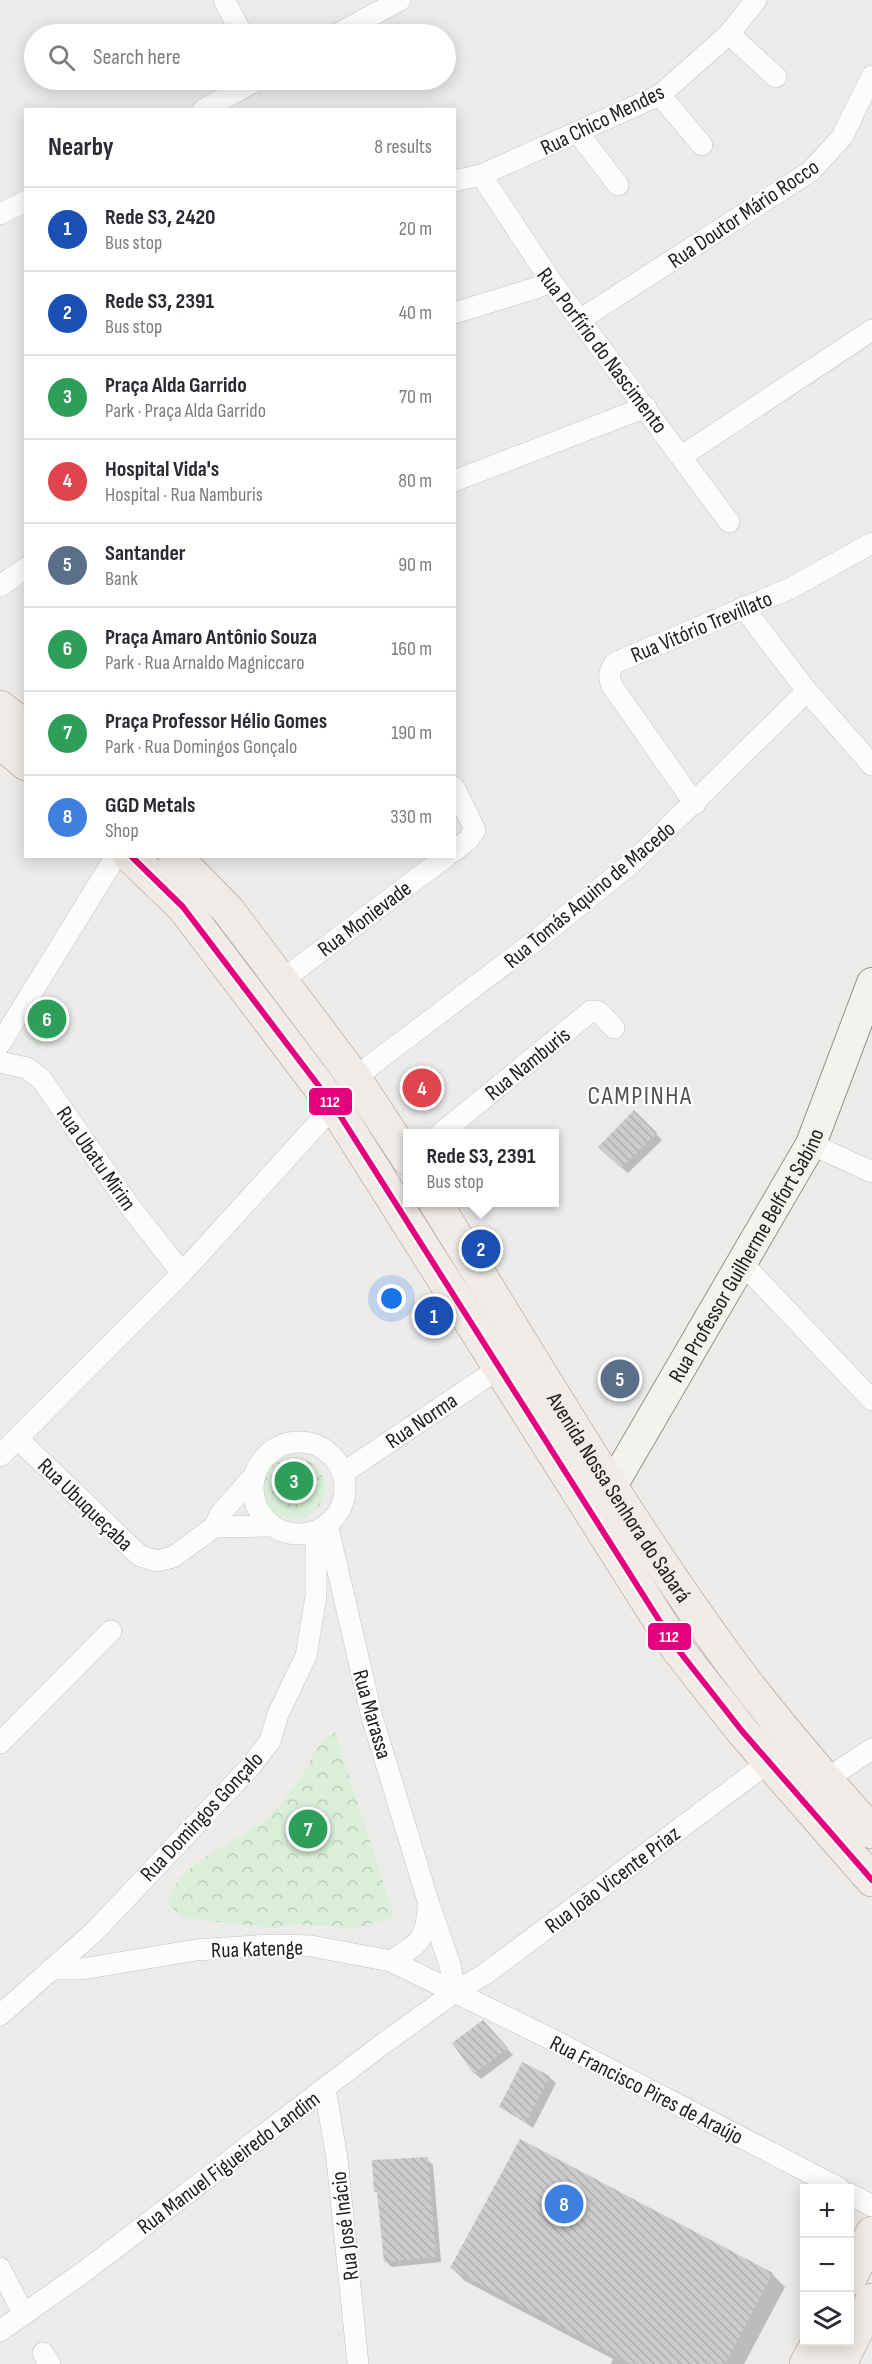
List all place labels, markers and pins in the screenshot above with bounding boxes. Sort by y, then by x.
pin: 6 [28,996,66,1042]
pin: 4 [402,1066,442,1110]
pin: 2 [462,1226,500,1272]
pin: 1 [414,1294,454,1338]
pin: 5 [600,1356,640,1402]
pin: 3 [274,1458,314,1504]
pin: 7 [288,1806,328,1852]
pin: 8 [544,2182,584,2226]

